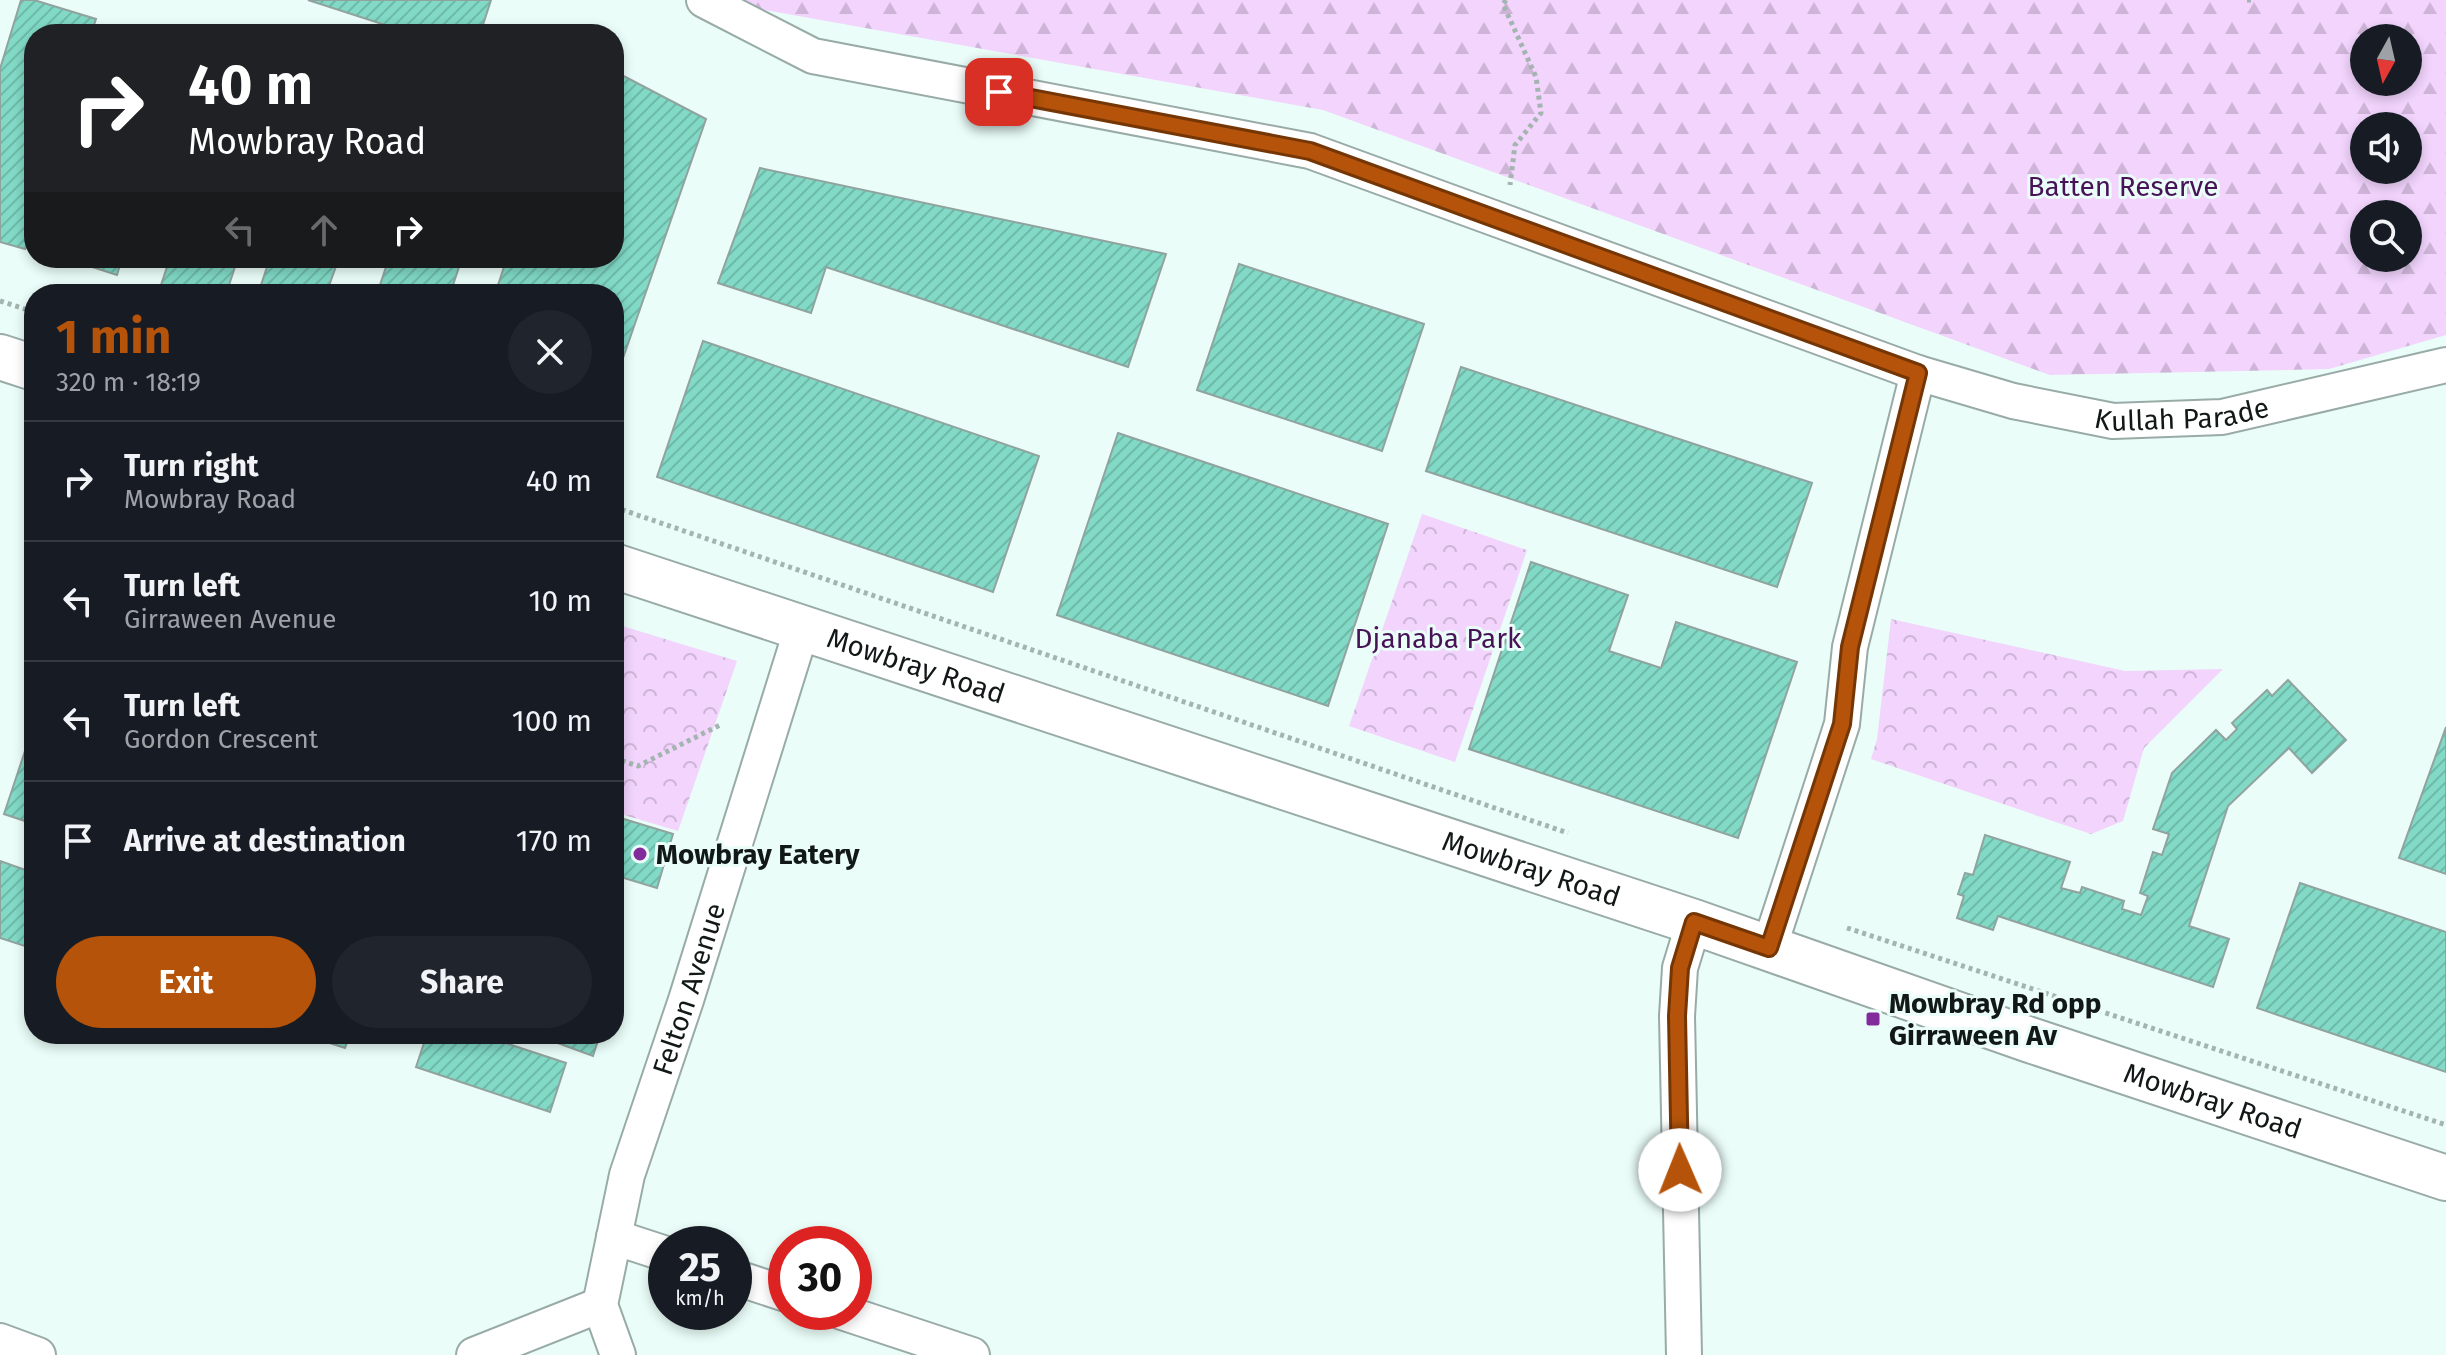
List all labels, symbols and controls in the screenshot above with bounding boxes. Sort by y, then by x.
north arrow [2350,24,2422,96]
map controls [2350,24,2422,272]
text: 40 m [188,52,313,119]
icon: right [56,56,160,160]
pin [965,58,1033,126]
icon: arrive [977,70,1021,114]
button: sound [2350,112,2422,184]
text: Mowbray Road [188,120,426,164]
park label: Batten Reserve [2028,170,2219,203]
button: search [2350,200,2422,272]
icon: left [218,208,262,252]
icon: ahead [302,208,346,252]
icon: right [386,208,430,252]
text: 1 min [56,308,171,366]
button: close [508,310,592,394]
text: 320 m · 18:19 [56,367,201,398]
street label: Kullah Parade [2092,390,2272,438]
text: Turn right [124,448,259,484]
icon: right [56,459,100,503]
text: 40 m [526,463,592,499]
text: Mowbray Road [124,484,296,515]
text: Turn left [124,568,240,604]
icon: left [56,579,100,623]
text: 10 m [529,583,592,619]
text: Girraween Avenue [124,604,336,635]
street label: Mowbray Road [823,621,1009,710]
park label: Djanaba Park [1355,622,1522,655]
text: Turn left [124,688,240,724]
icon: left [56,699,100,743]
text: 100 m [512,703,592,739]
text: Gordon Crescent [124,724,318,755]
icon: arrive [56,819,100,863]
text: Arrive at destination [124,823,406,859]
text: 170 m [516,823,592,859]
street label: Mowbray Road [1438,824,1625,913]
place label: Mowbray Eatery [656,838,860,871]
marker: Mowbray Eatery [631,845,649,863]
street label: Felton Avenue [645,899,732,1079]
button: Exit [56,936,316,1028]
button: Share [332,936,592,1028]
place label: Mowbray Rd opp Girraween Av [1889,987,2101,1052]
marker: Mowbray Rd opp Girraween Av [1864,1010,1882,1028]
street label: Mowbray Road [2120,1056,2306,1146]
position arrow [1638,1128,1722,1212]
speed limit sign: 30 [768,1226,872,1330]
text: 25 [679,1244,721,1292]
text: km/h [675,1286,725,1310]

